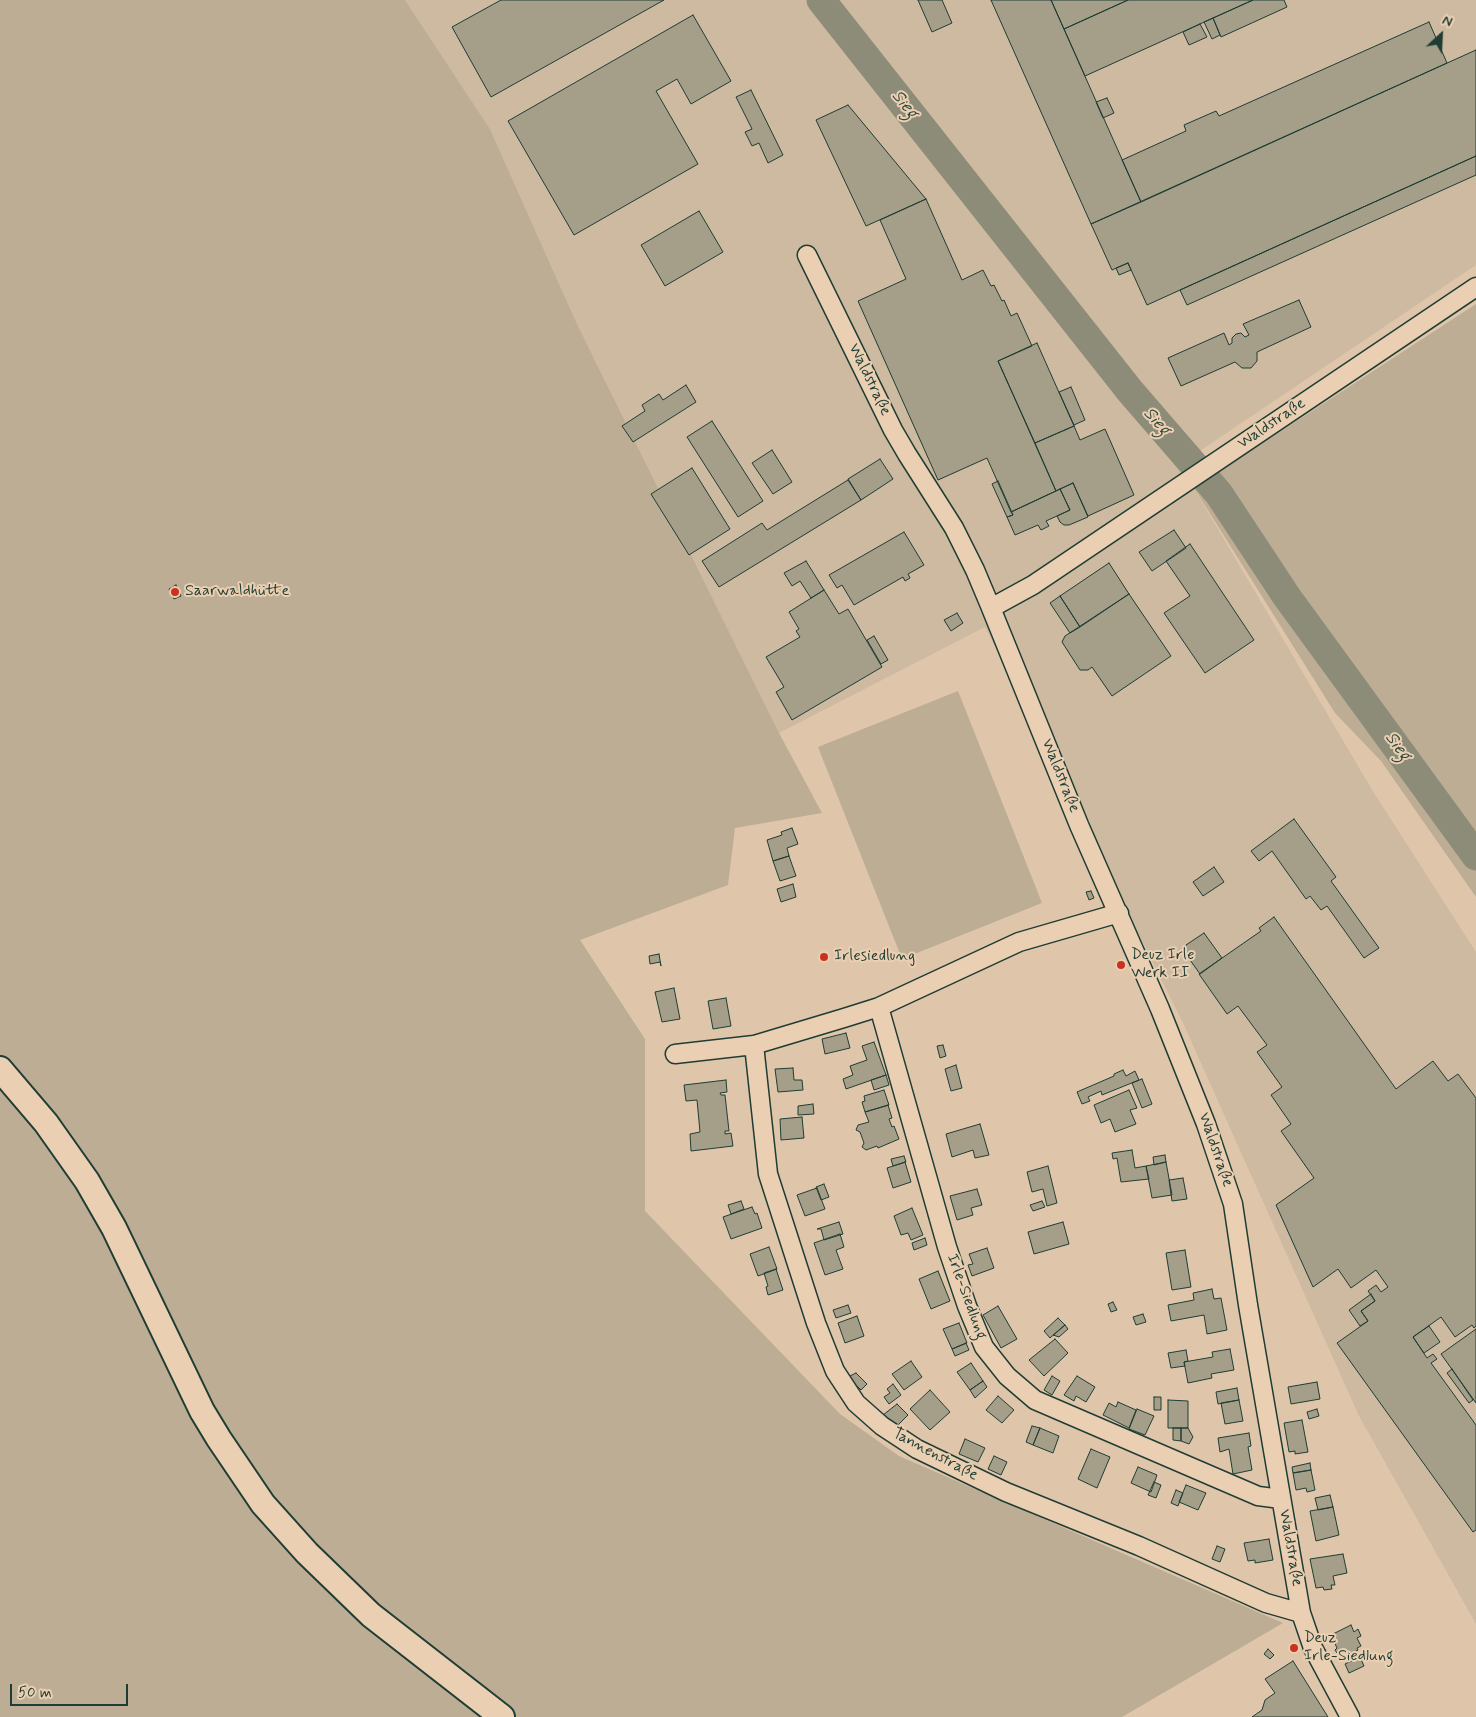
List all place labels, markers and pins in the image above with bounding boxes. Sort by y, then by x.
place label: Saarwaldhütte [185,582,289,602]
marker: Saarwaldhütte [169,586,181,598]
place label: Deuz Irle Werk II [1131,946,1194,984]
place label: Irlesiedlung [834,947,915,967]
marker: Irlesiedlung [818,951,830,963]
marker: Deuz Irle Werk II [1115,959,1127,971]
place label: Deuz Irle-Siedlung [1304,1629,1394,1667]
marker: Deuz Irle-Siedlung [1288,1642,1300,1654]

